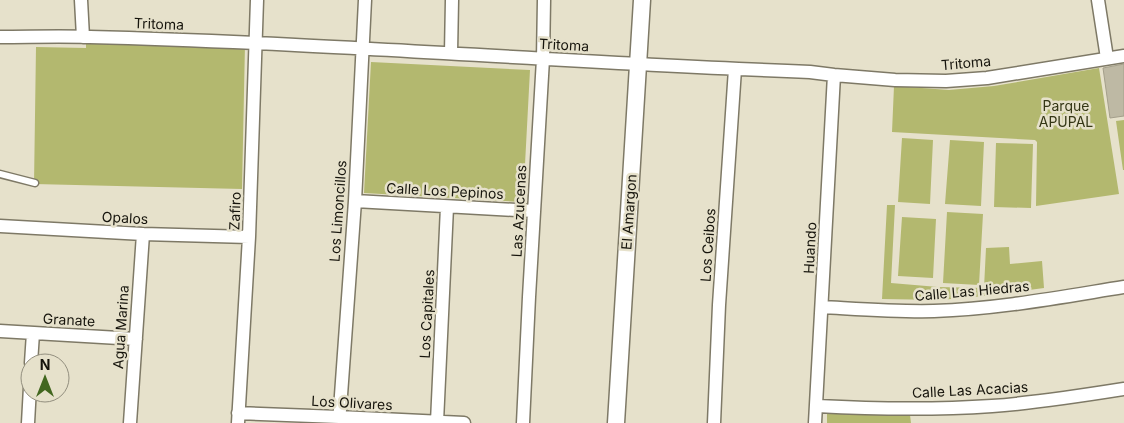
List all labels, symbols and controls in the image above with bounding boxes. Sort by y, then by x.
street label: Tritoma [134,14,184,33]
street label: Tritoma [539,35,589,54]
street label: Tritoma [940,52,992,73]
park label: Parque APUPAL [1039,97,1093,130]
street label: Los Limoncillos [325,160,350,262]
street label: Las Azucenas [508,164,529,258]
street label: El Amargon [617,174,640,250]
street label: Calle Los Pepinos [386,179,504,202]
street label: Zafiro [225,191,244,231]
street label: Opalos [101,208,149,227]
street label: Los Ceibos [696,208,719,282]
street label: Huando [800,222,819,274]
street label: Los Capitales [416,269,437,359]
street label: Calle Las Hiedras [914,277,1030,304]
street label: Agua Marina [109,285,132,369]
street label: Granate [42,310,96,329]
north arrow [20,353,70,403]
text: N [40,356,50,373]
street label: Calle Las Acacias [911,378,1029,401]
street label: Los Olivares [311,392,393,413]

